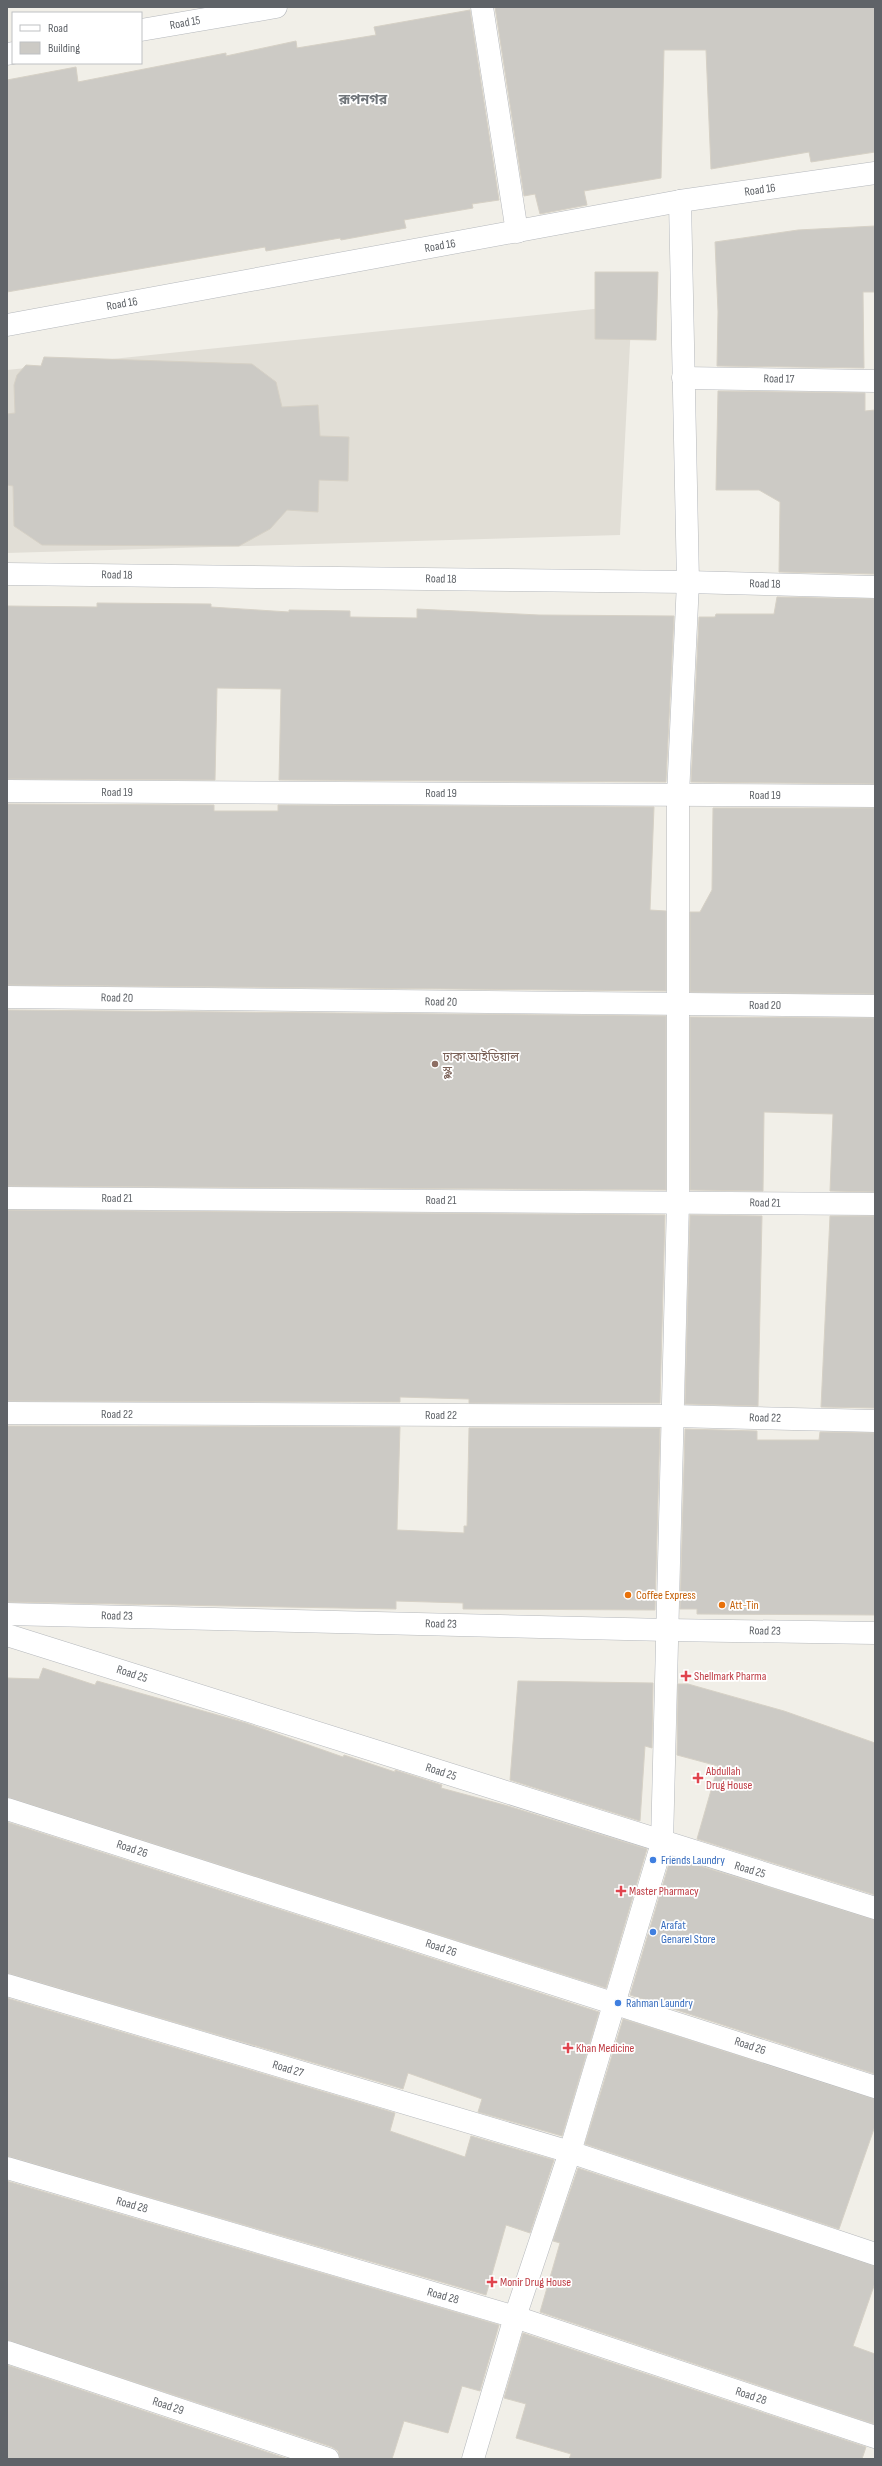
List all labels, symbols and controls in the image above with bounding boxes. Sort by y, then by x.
legend [12,12,142,64]
street label: Road 15 [168,13,202,33]
text: Road [48,21,68,36]
text: Building [48,41,80,56]
district label: রূপনগর [338,91,388,108]
street label: Road 16 [743,180,777,200]
street label: Road 16 [423,236,457,256]
street label: Road 16 [105,294,139,314]
street label: Road 17 [763,371,795,387]
street label: Road 18 [101,567,133,583]
street label: Road 18 [425,571,457,587]
street label: Road 18 [749,576,781,592]
street label: Road 19 [101,785,133,800]
street label: Road 19 [425,786,457,801]
street label: Road 19 [749,788,781,803]
street label: Road 20 [101,990,133,1006]
street label: Road 20 [425,994,457,1010]
street label: Road 20 [749,998,781,1013]
place label: ঢাকা আইডিয়াল স্কুল [442,1049,519,1079]
marker: ঢাকা আইডিয়াল স্কুল [430,1059,440,1069]
street label: Road 21 [101,1191,133,1206]
street label: Road 21 [425,1193,457,1208]
street label: Road 21 [749,1195,781,1211]
street label: Road 22 [101,1407,133,1422]
street label: Road 22 [425,1408,457,1423]
street label: Road 22 [749,1410,781,1426]
place label: Coffee Express [636,1588,696,1603]
marker: Coffee Express [623,1590,633,1600]
place label: Att-Tin [729,1598,759,1613]
marker: Att-Tin [717,1600,727,1610]
street label: Road 23 [101,1608,133,1624]
street label: Road 23 [425,1616,457,1632]
street label: Road 23 [749,1623,781,1639]
street label: Road 25 [115,1662,150,1686]
place label: Shellmark Pharma [694,1669,767,1684]
marker: Shellmark Pharma [681,1671,691,1681]
street label: Road 25 [424,1760,459,1784]
place label: Abdullah Drug House [705,1764,752,1793]
marker: Abdullah Drug House [693,1773,703,1783]
street label: Road 26 [114,1837,150,1861]
place label: Friends Laundry [661,1853,725,1868]
marker: Friends Laundry [648,1855,658,1865]
street label: Road 25 [733,1858,768,1882]
place label: Master Pharmacy [629,1884,699,1899]
marker: Master Pharmacy [616,1886,626,1896]
place label: Arafat Genarel Store [660,1918,716,1947]
marker: Arafat Genarel Store [648,1927,658,1937]
street label: Road 26 [423,1936,459,1960]
place label: Rahman Laundry [626,1996,693,2011]
marker: Rahman Laundry [613,1998,623,2008]
street label: Road 26 [732,2034,768,2058]
place label: Khan Medicine [576,2041,635,2056]
marker: Khan Medicine [563,2043,573,2053]
street label: Road 27 [271,2057,306,2081]
street label: Road 28 [114,2193,150,2217]
place label: Monir Drug House [500,2275,571,2290]
marker: Monir Drug House [487,2277,497,2287]
street label: Road 28 [425,2284,461,2308]
street label: Road 28 [733,2384,769,2408]
street label: Road 29 [150,2394,186,2418]

